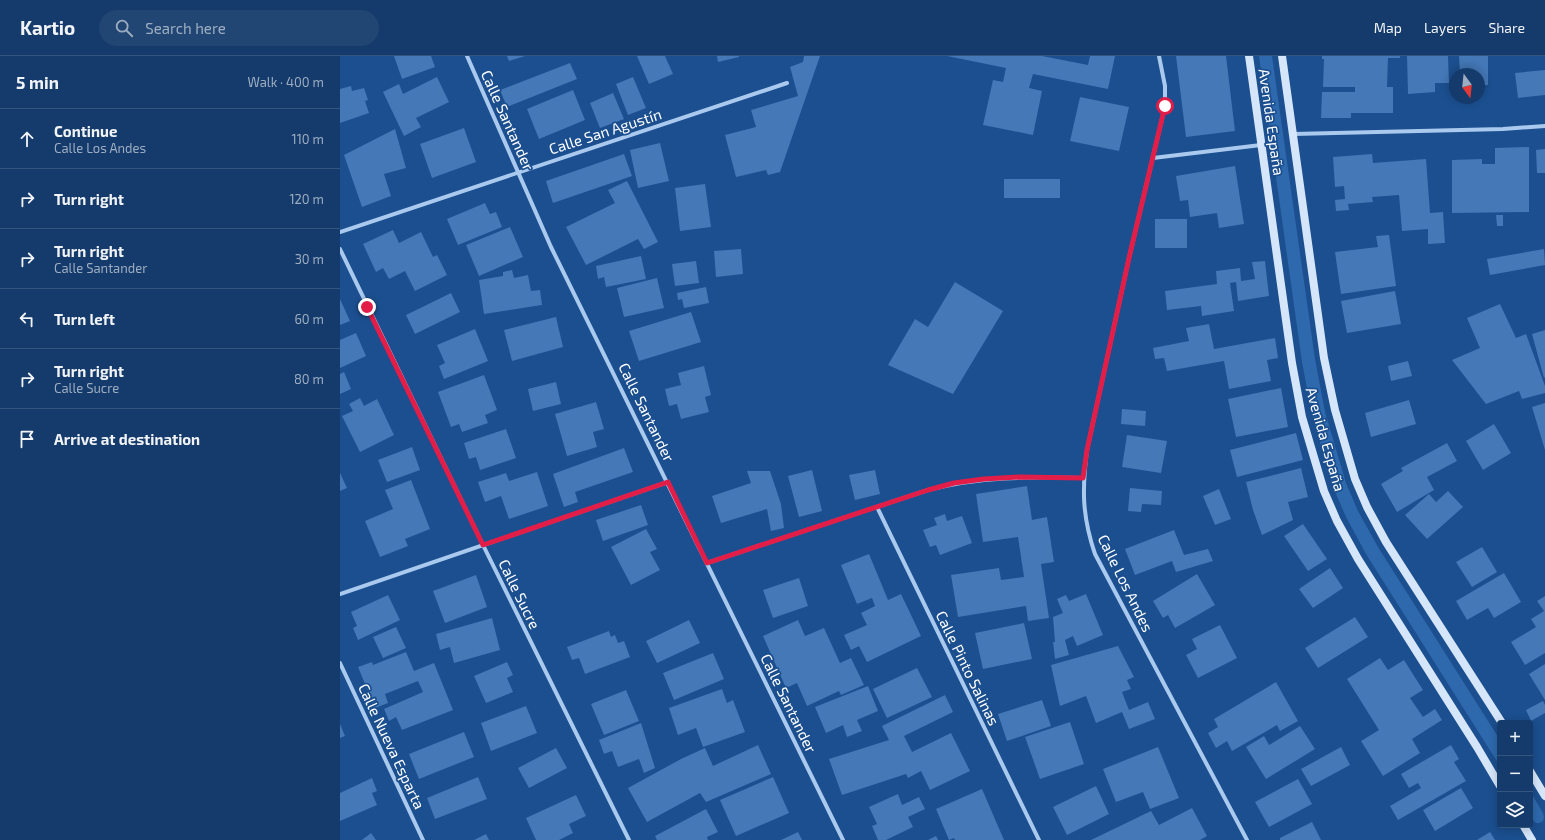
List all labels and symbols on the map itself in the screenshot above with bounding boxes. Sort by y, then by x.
street label: Calle Santander [478,67,538,173]
street label: Avenida España [1256,68,1288,176]
north arrow [1449,68,1485,104]
route start [1156,97,1174,115]
street label: Calle San Agustín [546,104,664,158]
route end [358,298,376,316]
street label: Calle Santander [615,360,679,464]
street label: Avenida España [1303,385,1349,493]
street label: Calle Los Andes [1095,531,1157,635]
street label: Calle Sucre [495,556,545,632]
street label: Calle Pinto Salinas [932,608,1004,728]
street label: Calle Santander [757,651,821,755]
street label: Calle Nueva Esparta [355,680,429,812]

